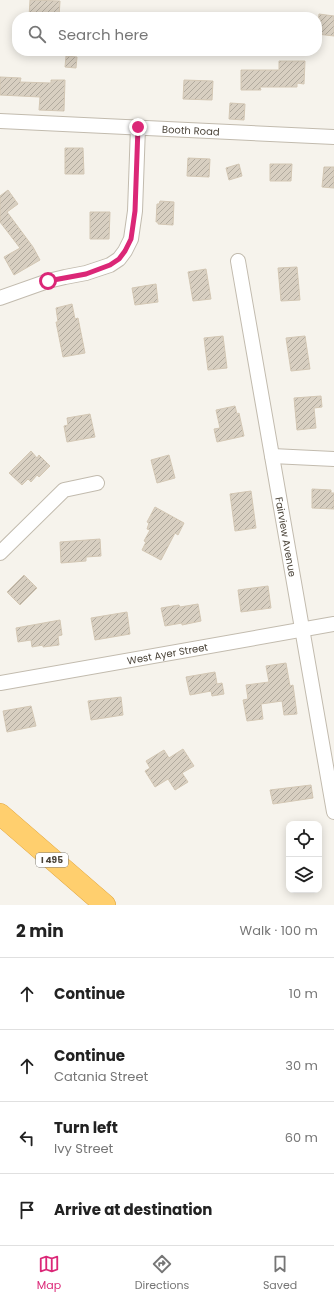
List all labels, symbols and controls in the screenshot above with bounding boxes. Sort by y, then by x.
search box [12,12,322,56]
icon: search [26,23,48,45]
text: Search here [58,24,148,45]
route end [129,118,147,136]
street label: Booth Road [162,122,220,140]
route start [39,272,57,290]
street label: Fairview Avenue [271,496,300,578]
street label: West Ayer Street [126,639,209,668]
map controls [286,821,322,893]
button: locate [286,821,322,857]
road number: I 495 [36,853,68,867]
button: layers [286,857,322,893]
text: 2 min [16,919,64,943]
text: Walk · 100 m [240,921,318,940]
icon: ahead [16,983,38,1005]
text: Continue [54,983,125,1004]
text: 10 m [289,984,318,1003]
text: Continue [54,1045,125,1066]
icon: ahead [16,1055,38,1077]
text: 30 m [285,1056,318,1075]
text: Catania Street [54,1067,148,1086]
text: Turn left [54,1117,118,1138]
icon: left [16,1127,38,1149]
text: 60 m [285,1128,318,1147]
text: Ivy Street [54,1139,113,1158]
icon: arrive [16,1199,38,1221]
text: Arrive at destination [54,1199,212,1220]
tab: Map [37,1253,61,1294]
tab: Directions [135,1253,189,1294]
tab: Saved [263,1253,297,1294]

